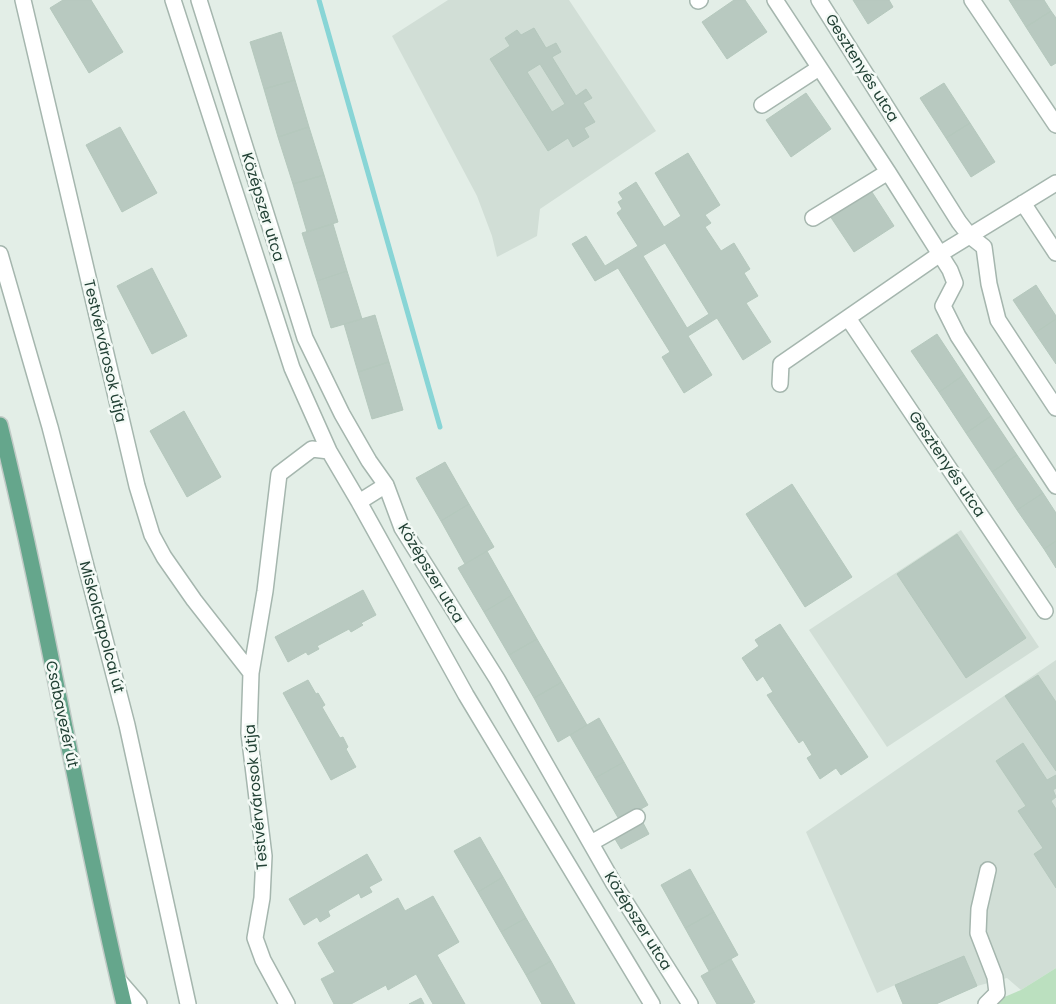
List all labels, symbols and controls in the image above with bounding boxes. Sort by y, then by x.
street label: Gesztenyés utca [821,10,904,126]
street label: Középszer utca [237,150,290,264]
street label: Testvérvárosok útja [79,277,132,424]
street label: Gesztenyés utca [904,407,991,521]
street label: Középszer utca [393,519,469,626]
street label: Miskolctapolcai út [75,559,130,695]
street label: Csabavezér út [41,659,84,769]
street label: Testvérvárosok útja [239,723,272,871]
street label: Középszer utca [600,867,677,974]

